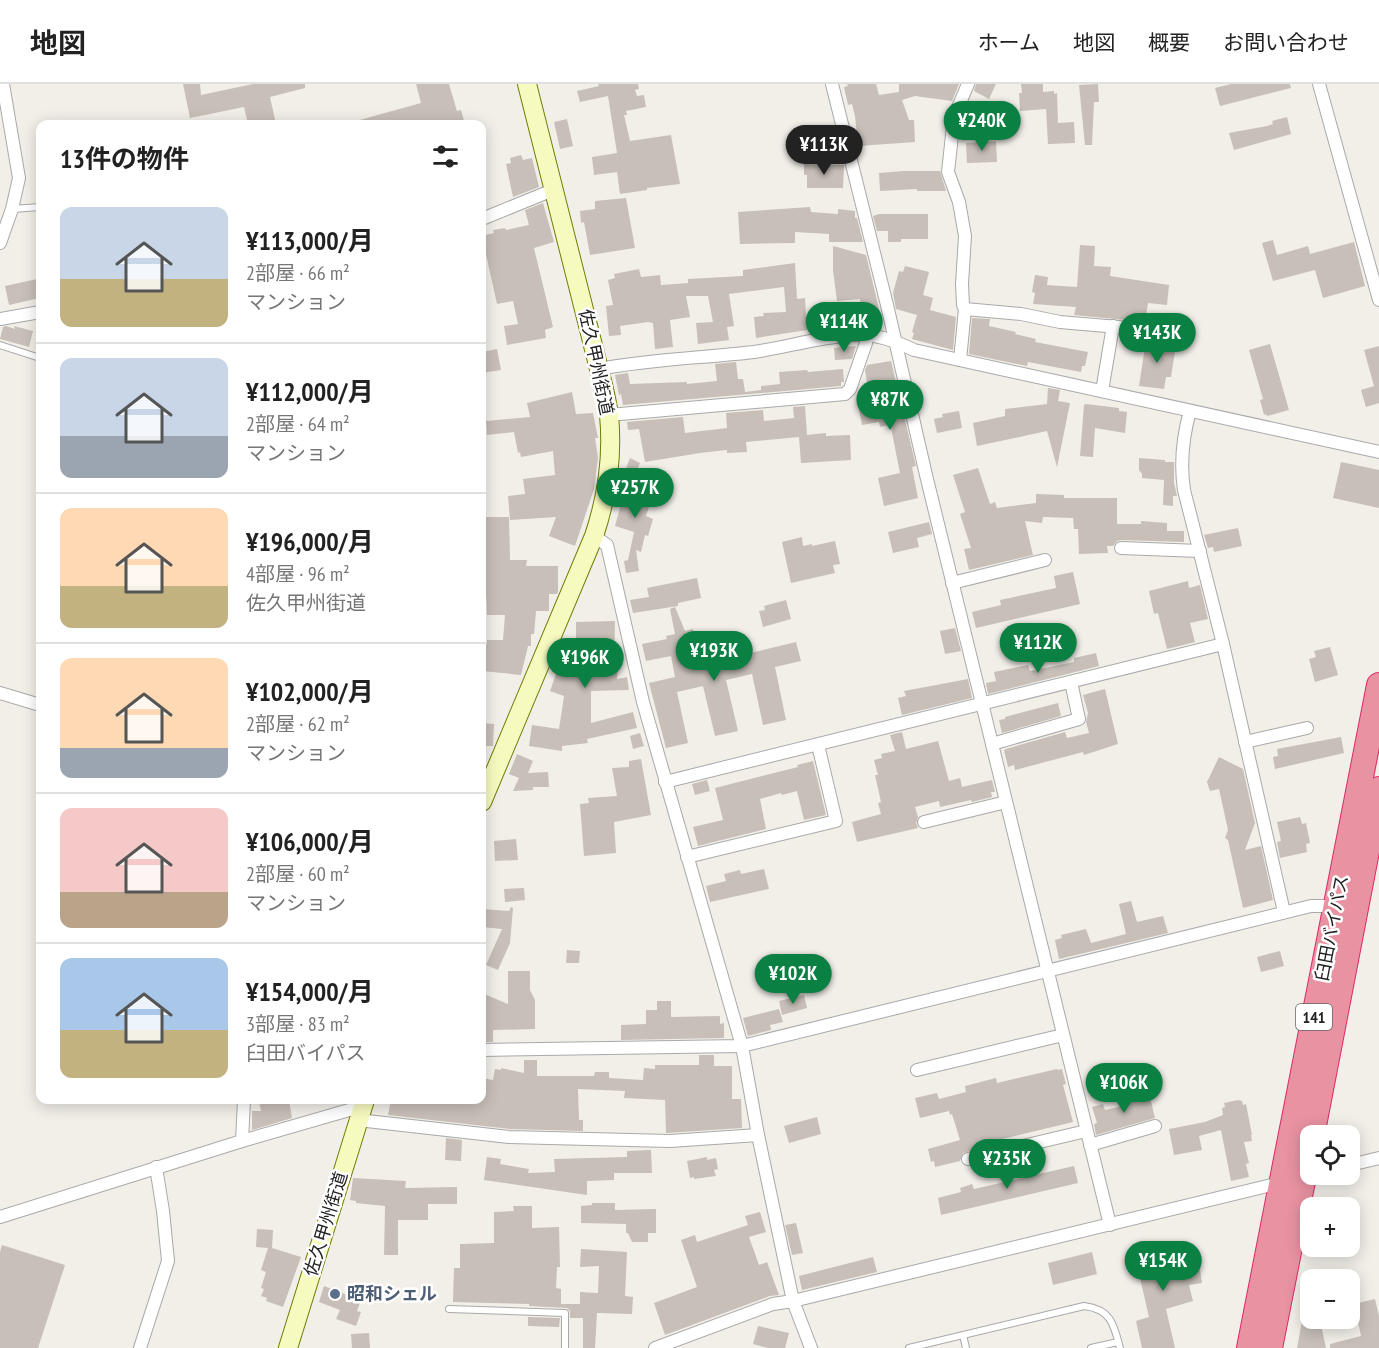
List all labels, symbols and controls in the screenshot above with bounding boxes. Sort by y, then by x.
text: 地図 [30,24,86,61]
text: ホーム [978,29,1040,56]
text: 地図 [1073,29,1115,56]
text: 概要 [1148,29,1190,56]
text: お問い合わせ [1223,29,1349,56]
pin: ¥240K [940,101,1024,152]
text: ¥240K [958,107,1006,133]
pin: ¥113K [782,125,866,176]
text: ¥113K [800,131,848,157]
icon: filters [429,140,462,173]
text: 13件の物件 [60,142,189,175]
text: ¥113,000/月 [246,224,374,257]
icon: home [108,231,180,303]
text: 2部屋 · 66 m² [246,260,350,286]
text: マンション [246,289,346,315]
pin: ¥114K [802,302,886,353]
street label: 佐久甲州街道 [574,307,619,417]
text: ¥114K [820,308,868,334]
pin: ¥143K [1115,313,1199,364]
text: ¥143K [1133,319,1181,345]
text: ¥112,000/月 [246,375,374,408]
pin: ¥87K [854,380,926,431]
icon: home [108,382,180,454]
text: ¥87K [870,386,910,412]
text: 2部屋 · 64 m² [246,411,350,437]
text: マンション [246,440,346,466]
pin: ¥257K [593,468,677,519]
text: ¥257K [611,474,659,500]
text: ¥196,000/月 [246,525,374,558]
icon: home [108,532,180,604]
text: 4部屋 · 96 m² [246,561,350,587]
text: 佐久甲州街道 [246,590,366,616]
pin: ¥112K [996,623,1080,674]
text: ¥112K [1014,629,1062,655]
pin: ¥193K [672,631,756,682]
text: ¥193K [690,637,738,663]
pin: ¥196K [543,638,627,689]
text: ¥196K [561,644,609,670]
text: ¥102,000/月 [246,675,374,708]
icon: home [108,682,180,754]
text: 2部屋 · 62 m² [246,711,350,737]
text: マンション [246,740,346,766]
text: ¥106,000/月 [246,825,374,858]
icon: home [108,832,180,904]
text: 2部屋 · 60 m² [246,861,350,887]
street label: 臼田バイパス [1310,873,1353,983]
text: マンション [246,890,346,916]
pin: ¥102K [751,954,835,1005]
text: ¥102K [769,960,817,986]
text: ¥154,000/月 [246,975,374,1008]
icon: home [108,982,180,1054]
road number: 141 [1296,1004,1332,1030]
text: 3部屋 · 83 m² [246,1011,350,1037]
text: 臼田バイパス [246,1040,366,1066]
pin: ¥106K [1082,1063,1166,1114]
text: ¥106K [1100,1069,1148,1095]
map controls [1300,1125,1360,1329]
button: locate [1300,1125,1360,1185]
pin: ¥235K [965,1139,1049,1190]
text: ¥235K [983,1145,1031,1171]
street label: 佐久甲州街道 [299,1169,352,1279]
button: + [1300,1197,1360,1257]
pin: ¥154K [1121,1241,1205,1292]
text: ¥154K [1139,1247,1187,1273]
button: − [1300,1269,1360,1329]
place label: 昭和シェル [347,1282,437,1305]
marker: 昭和シェル [328,1287,342,1301]

